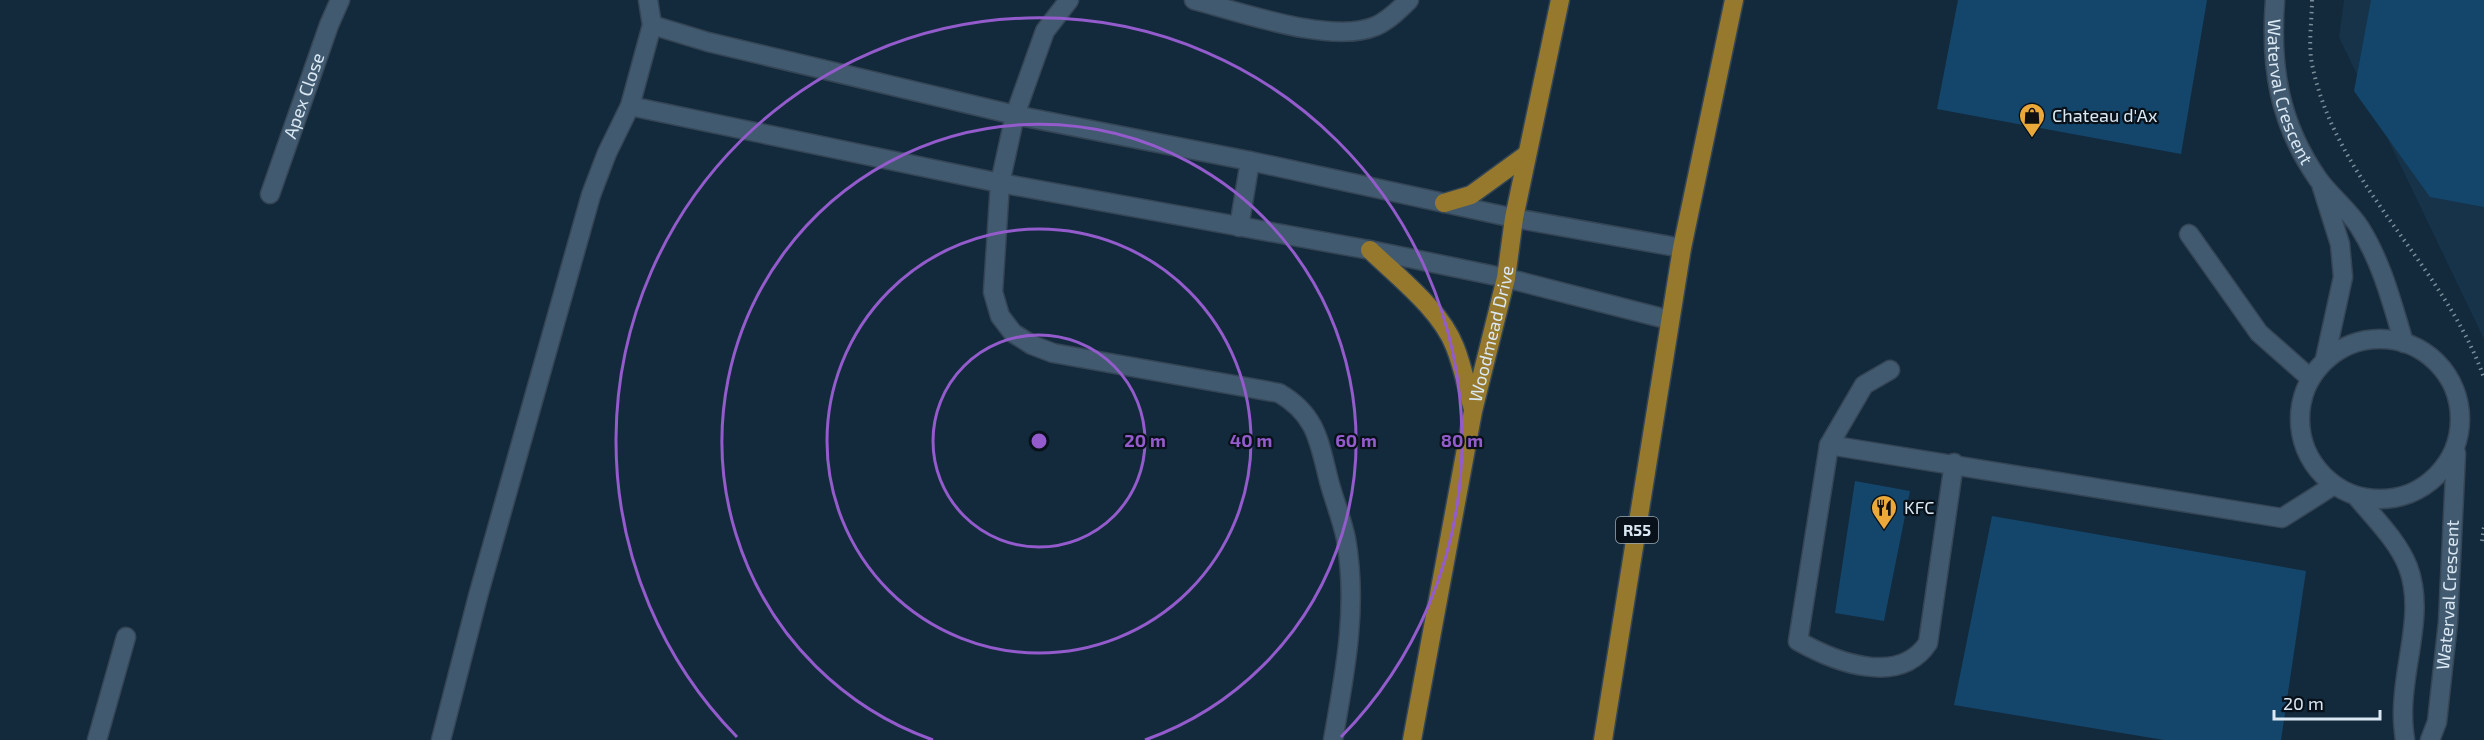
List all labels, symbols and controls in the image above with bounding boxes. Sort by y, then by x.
street label: Waterval Crescent [2264,19,2318,168]
street label: Apex Close [278,50,328,141]
shop icon: Chateau d'Ax [2017,101,2047,139]
place label: Chateau d'Ax [2052,104,2158,126]
street label: Woodmead Drive [1464,264,1518,404]
text: 20 m [1124,429,1166,451]
text: 40 m [1230,429,1272,451]
text: 60 m [1335,429,1377,451]
text: 80 m [1441,429,1483,451]
centre of rings [1029,431,1049,451]
restaurant icon: KFC [1869,493,1899,531]
place label: KFC [1904,496,1934,518]
road number: R55 [1616,517,1658,543]
street label: Waterval Crescent [2431,519,2463,671]
scale bar [2274,683,2380,721]
text: 20 m [2283,692,2324,714]

